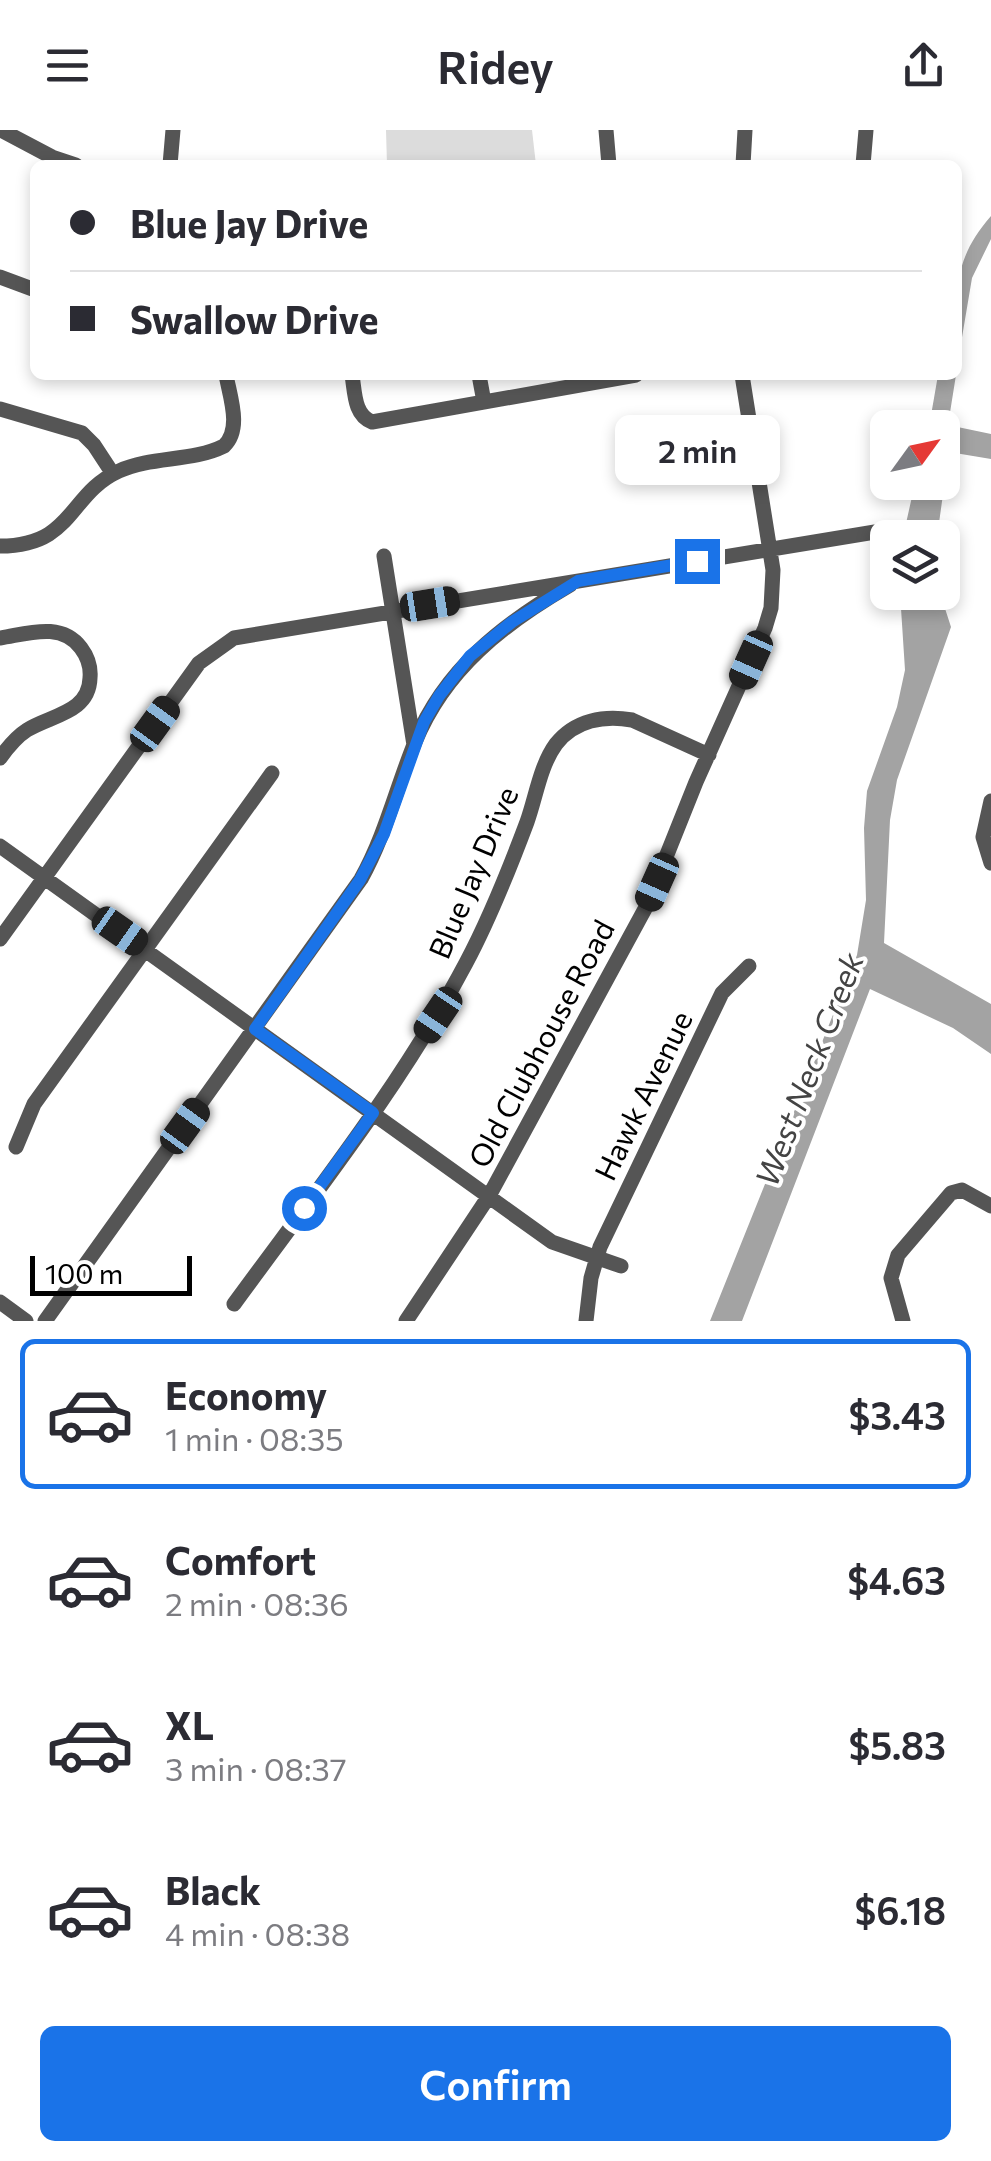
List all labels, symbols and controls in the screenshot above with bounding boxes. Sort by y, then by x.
icon: menu [40,38,95,93]
text: Ridey [437,38,554,93]
icon: share [896,38,951,93]
text: Blue Jay Drive [130,199,368,246]
text: Swallow Drive [130,295,378,342]
north arrow [870,410,960,500]
map controls [870,410,960,610]
callout: 2 min [614,416,780,486]
text: 2 min [658,430,737,470]
button: layers [870,520,960,610]
route end [675,539,720,584]
car [398,584,462,624]
car [725,626,777,694]
car [125,691,185,757]
street label: Blue Jay Drive [419,780,525,964]
car [631,848,683,916]
car [87,902,153,960]
street label: Old Clubhouse Road [459,913,621,1173]
water label: West Neck Creek [745,946,871,1191]
car [409,982,467,1048]
street label: Hawk Avenue [585,1004,699,1186]
car [155,1093,215,1159]
route start [282,1186,327,1231]
scale bar [30,1251,192,1296]
text: 100 m [45,1256,123,1290]
icon: car [45,1369,135,1459]
text: Economy [165,1371,327,1418]
text: $3.43 [848,1391,946,1438]
text: 1 min · 08:35 [165,1418,344,1458]
icon: car [45,1534,135,1624]
text: Comfort [165,1536,316,1583]
text: $4.63 [847,1556,946,1603]
text: 2 min · 08:36 [165,1583,349,1623]
icon: car [45,1699,135,1789]
text: XL [165,1701,214,1748]
text: $5.83 [849,1721,946,1768]
text: 3 min · 08:37 [165,1748,347,1788]
icon: car [45,1864,135,1954]
text: Black [165,1866,261,1913]
text: $6.18 [855,1886,946,1933]
text: 4 min · 08:38 [165,1913,350,1953]
button: Confirm [40,2026,951,2141]

